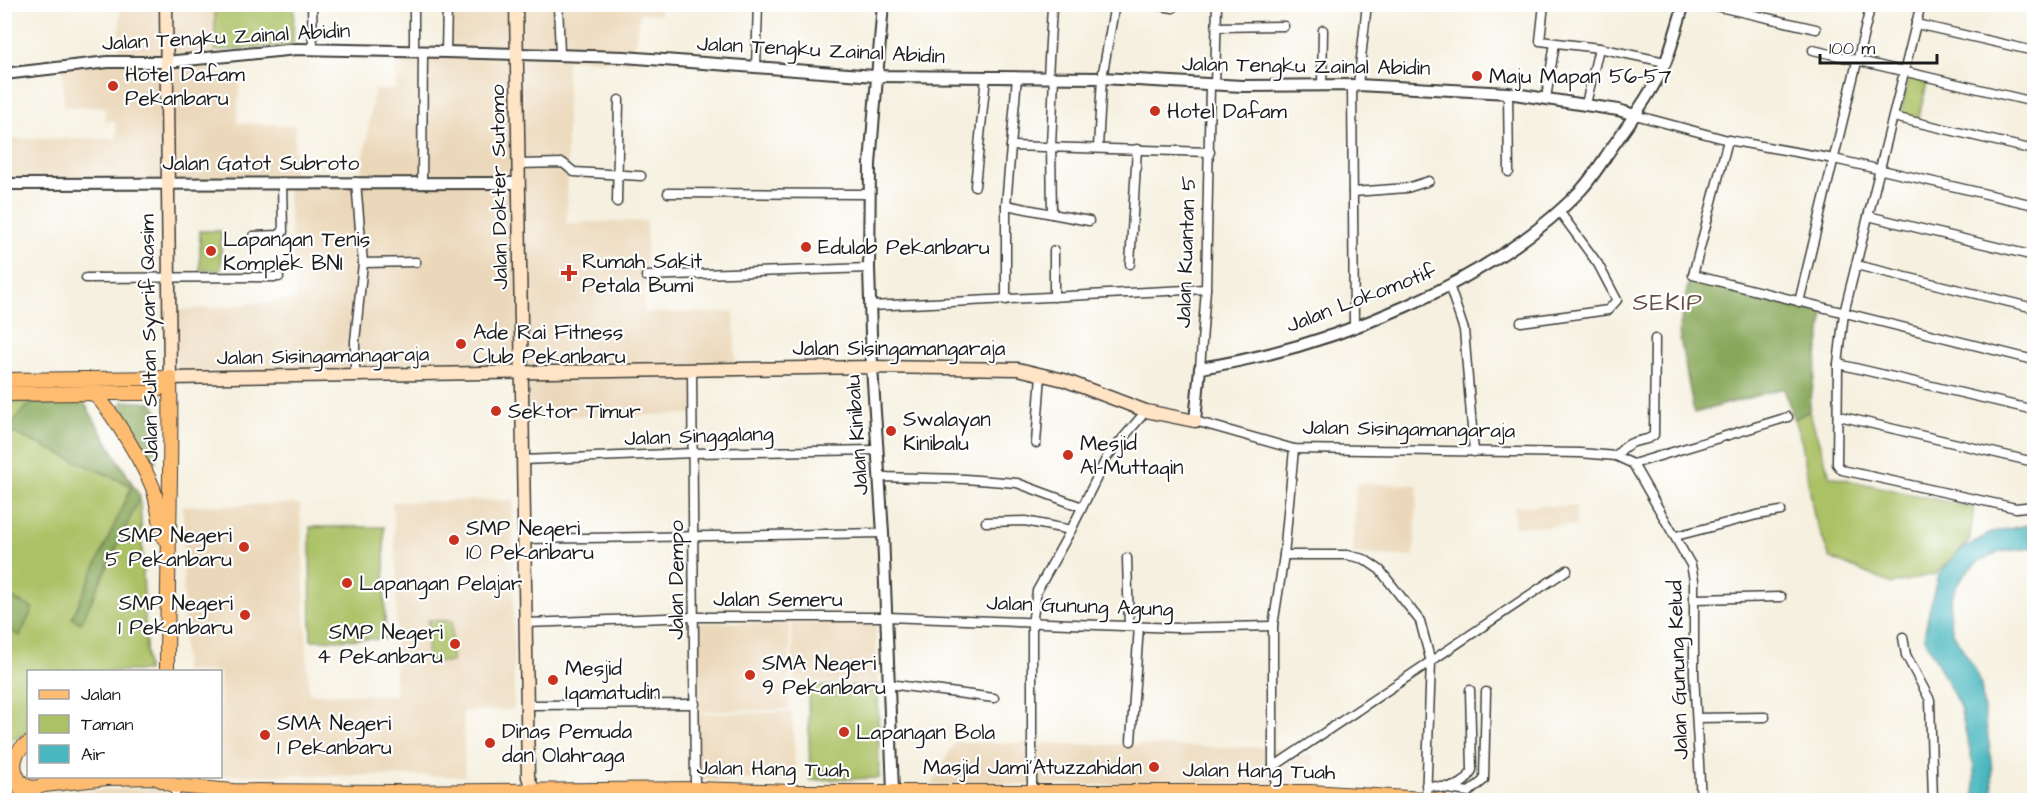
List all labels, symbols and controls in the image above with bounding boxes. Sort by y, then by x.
street label: Jalan Tengku Zainal Abidin [101,16,351,60]
scale bar [1820,27,1937,65]
street label: Jalan Tengku Zainal Abidin [696,29,946,73]
text: 100 m [1829,36,1875,61]
street label: Jalan Tengku Zainal Abidin [1181,49,1431,85]
place label: Hotel Dafam Pekanbaru [125,60,246,113]
place label: Maju Mapan 56-57 [1489,62,1672,92]
marker: Maju Mapan 56-57 [1470,69,1484,83]
marker: Hotel Dafam Pekanbaru [106,79,120,93]
street label: Jalan Dokter Sutomo [483,84,515,290]
place label: Hotel Dafam [1167,97,1288,126]
marker: Hotel Dafam [1148,104,1162,118]
street label: Jalan Gatot Subroto [163,149,360,178]
street label: Jalan Kuantan 5 [1169,175,1203,329]
street label: Jalan Sultan Syarif Qasim [132,213,168,462]
place label: Lapangan Tenis Komplek BNI [223,225,370,279]
place label: Edulab Pekanbaru [818,233,990,262]
marker: Edulab Pekanbaru [799,240,813,254]
marker: Lapangan Tenis Komplek BNI [204,244,218,258]
place label: Rumah Sakit Petala Bumi [582,247,703,300]
street label: Jalan Lokomotif [1282,256,1440,340]
marker: Rumah Sakit Petala Bumi [560,264,578,282]
district label: SEKIP [1633,286,1703,320]
place label: Ade Rai Fitness Club Pekanbaru [473,318,626,371]
street label: Jalan Sisingamangaraja [793,334,1006,365]
marker: Ade Rai Fitness Club Pekanbaru [454,337,468,351]
street label: Jalan Sisingamangaraja [216,340,430,374]
street label: Jalan Kinibalu [838,373,876,496]
place label: Sektor Timur [508,397,641,426]
marker: Sektor Timur [489,404,503,418]
place label: Swalayan Kinibalu [903,405,991,458]
street label: Jalan Sisingamangaraja [1302,413,1516,447]
street label: Jalan Singgalang [624,419,774,455]
marker: Swalayan Kinibalu [884,424,898,438]
place label: Mesjid Al-Muttaqin [1080,429,1183,482]
marker: Mesjid Al-Muttaqin [1061,448,1075,462]
place label: SMP Negeri 10 Pekanbaru [466,514,594,567]
street label: Jalan Dempo [662,520,692,640]
place label: SMP Negeri 5 Pekanbaru [105,521,232,574]
marker: SMP Negeri 10 Pekanbaru [447,533,461,547]
marker: SMP Negeri 5 Pekanbaru [237,540,251,554]
place label: Lapangan Pelajar [359,569,523,600]
marker: Lapangan Pelajar [340,576,354,590]
street label: Jalan Gunung Kelud [1660,579,1698,760]
street label: Jalan Semeru [713,585,843,614]
street label: Jalan Gunung Agung [986,588,1174,626]
place label: SMP Negeri 1 Pekanbaru [118,589,233,642]
marker: SMP Negeri 1 Pekanbaru [238,608,252,622]
place label: SMP Negeri 4 Pekanbaru [317,618,443,671]
marker: SMP Negeri 4 Pekanbaru [448,637,462,651]
place label: SMA Negeri 9 Pekanbaru [762,649,886,702]
place label: Mesjid Iqamatudin [565,654,660,707]
marker: SMA Negeri 9 Pekanbaru [743,668,757,682]
legend [27,670,222,778]
marker: Mesjid Iqamatudin [546,673,560,687]
text: Jalan [81,682,121,707]
place label: SMA Negeri 1 Pekanbaru [277,709,392,762]
text: Taman [81,712,134,737]
place label: Dinas Pemuda dan Olahraga [502,717,632,772]
place label: Lapangan Bola [856,718,996,749]
marker: Lapangan Bola [837,725,851,739]
marker: SMA Negeri 1 Pekanbaru [258,728,272,742]
marker: Dinas Pemuda dan Olahraga [483,736,497,750]
text: Air [81,742,105,767]
street label: Jalan Hang Tuah [696,753,850,787]
place label: Masjid Jami'Atuzzahidan [923,753,1142,782]
street label: Jalan Hang Tuah [1182,755,1336,789]
marker: Masjid Jami'Atuzzahidan [1147,760,1161,774]

